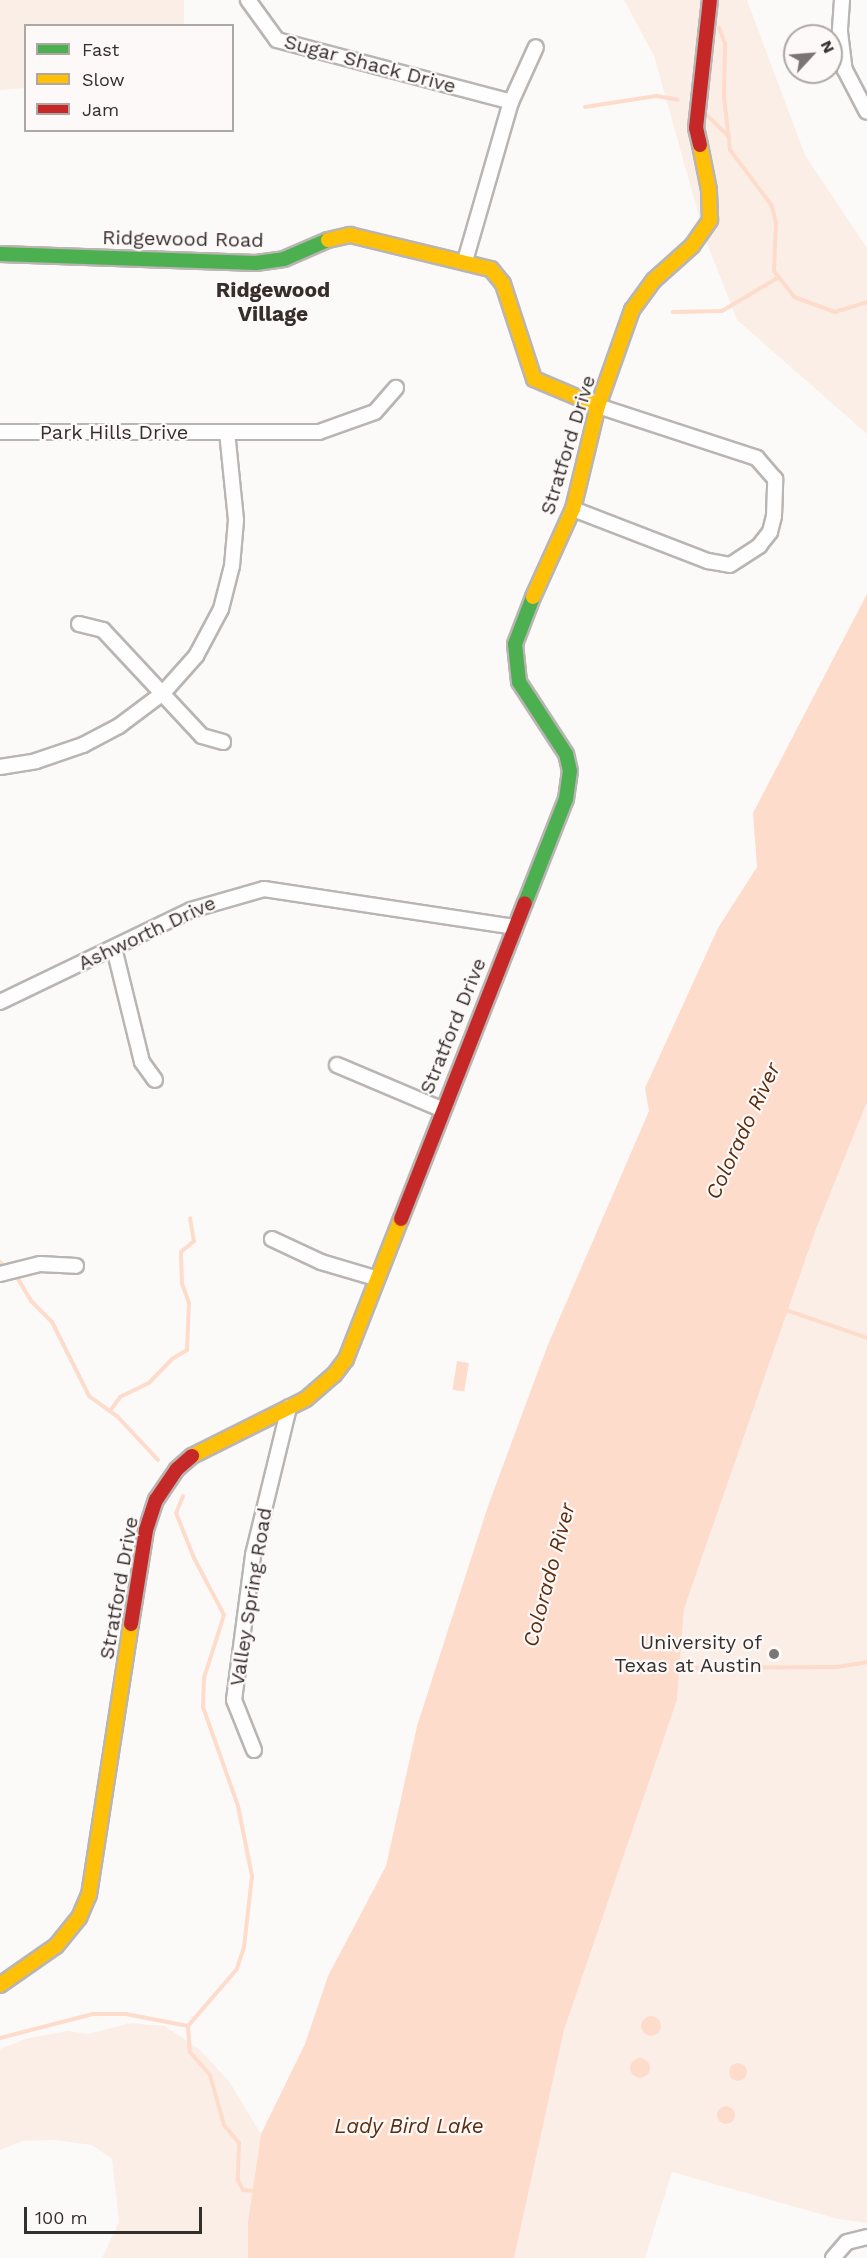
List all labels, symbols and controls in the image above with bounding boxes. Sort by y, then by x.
legend [24,24,234,132]
north arrow [783,24,843,84]
street label: Sugar Shack Drive [281,29,459,99]
text: N [817,37,839,56]
text: Fast [82,39,119,60]
text: Slow [82,69,125,90]
text: Jam [82,99,119,120]
street label: Ridgewood Road [102,226,264,252]
district label: Ridgewood Village [216,277,330,327]
street label: Stratford Drive [535,372,601,518]
street label: Park Hills Drive [39,420,189,444]
street label: Ashworth Drive [74,891,220,975]
street label: Stratford Drive [415,955,491,1097]
water label: Colorado River [700,1059,786,1203]
water label: Colorado River [518,1500,580,1650]
street label: Valley Spring Road [225,1506,277,1688]
street label: Stratford Drive [95,1515,143,1661]
place label: University of Texas at Austin [614,1630,762,1677]
marker: University of Texas at Austin [767,1647,781,1661]
water label: Lady Bird Lake [334,2113,484,2139]
scale bar [27,2195,206,2233]
text: 100 m [35,2207,88,2228]

